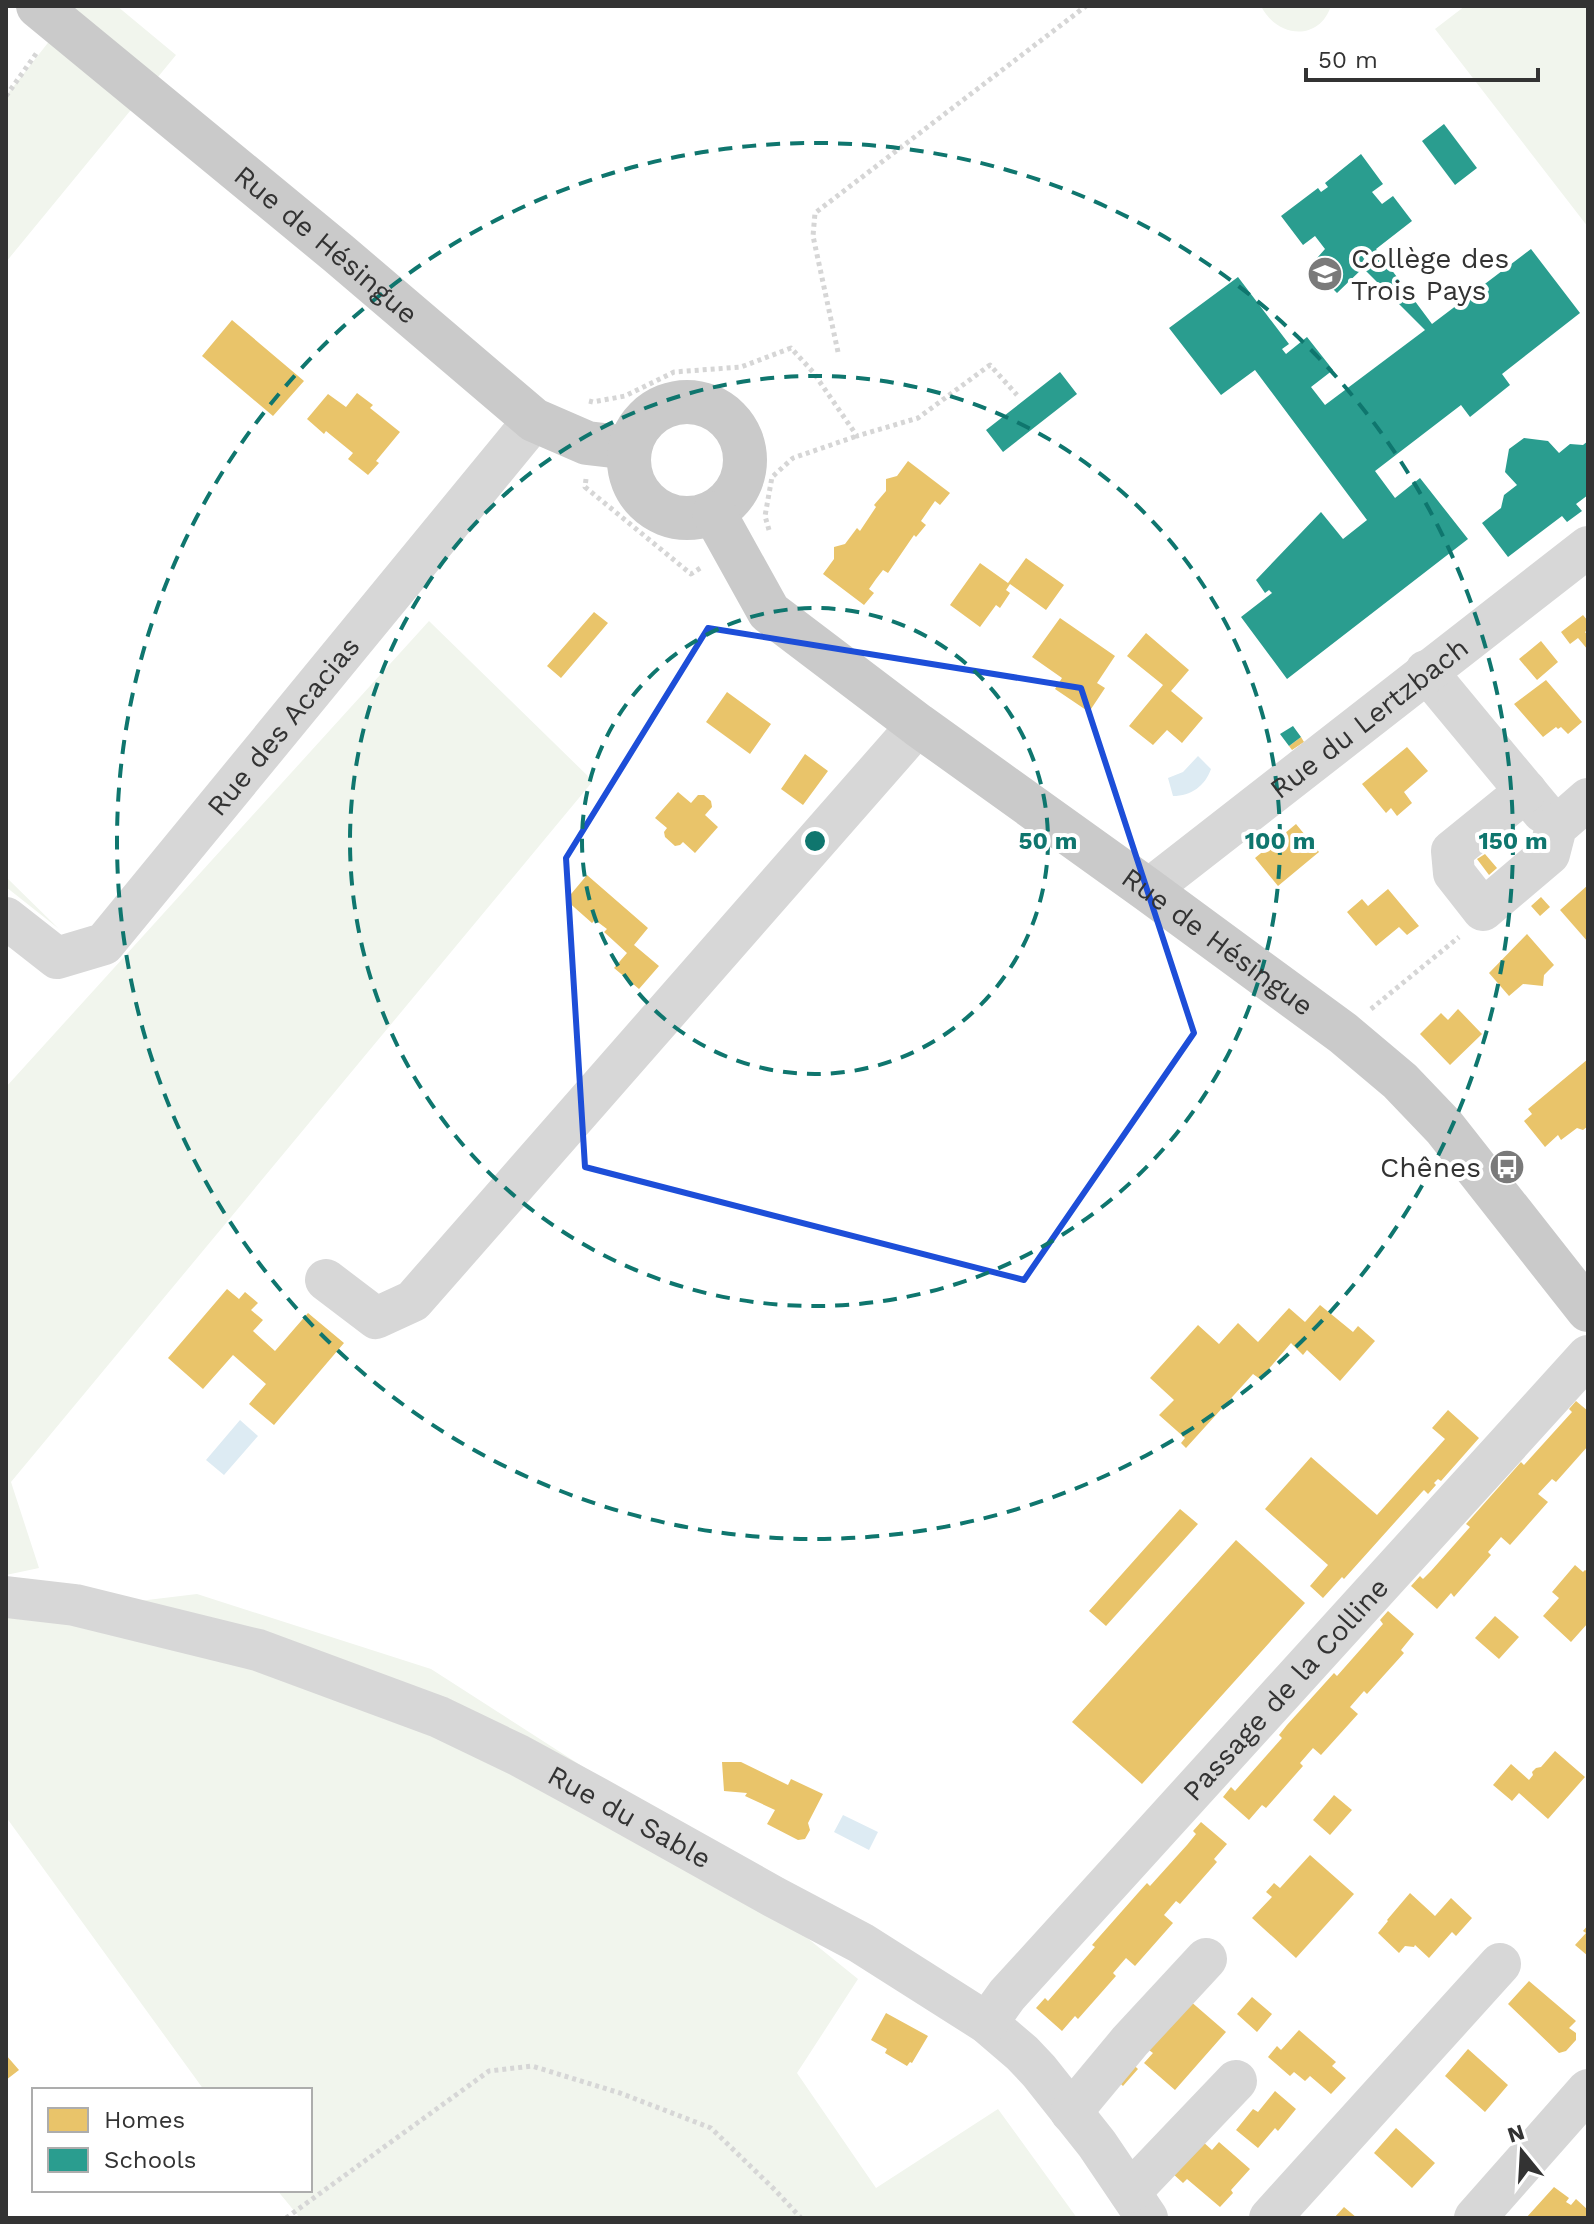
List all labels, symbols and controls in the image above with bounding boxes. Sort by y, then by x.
scale bar [1306,32,1538,82]
text: 50 m [1318,46,1378,74]
street label: Rue de Hésingue [228,159,424,331]
place label: Collège des Trois Pays [1351,242,1509,307]
school or university icon: Collège des Trois Pays [1306,255,1344,293]
street label: Rue des Acacias [200,630,366,822]
street label: Rue du Lertzbach [1264,631,1475,806]
centre of rings [801,827,829,855]
text: 50 m [1019,827,1077,855]
text: 100 m [1245,827,1315,855]
text: 150 m [1478,827,1548,855]
street label: Rue de Hésingue [1115,861,1320,1023]
bus stop icon: Chênes [1488,1148,1526,1186]
place label: Chênes [1380,1151,1481,1184]
street label: Passage de la Colline [1176,1571,1395,1808]
street label: Rue du Sable [542,1758,717,1875]
legend [32,2088,312,2192]
text: Homes [104,2106,185,2134]
north arrow [1482,2112,1562,2192]
text: N [1504,2119,1528,2148]
text: Schools [104,2146,196,2174]

